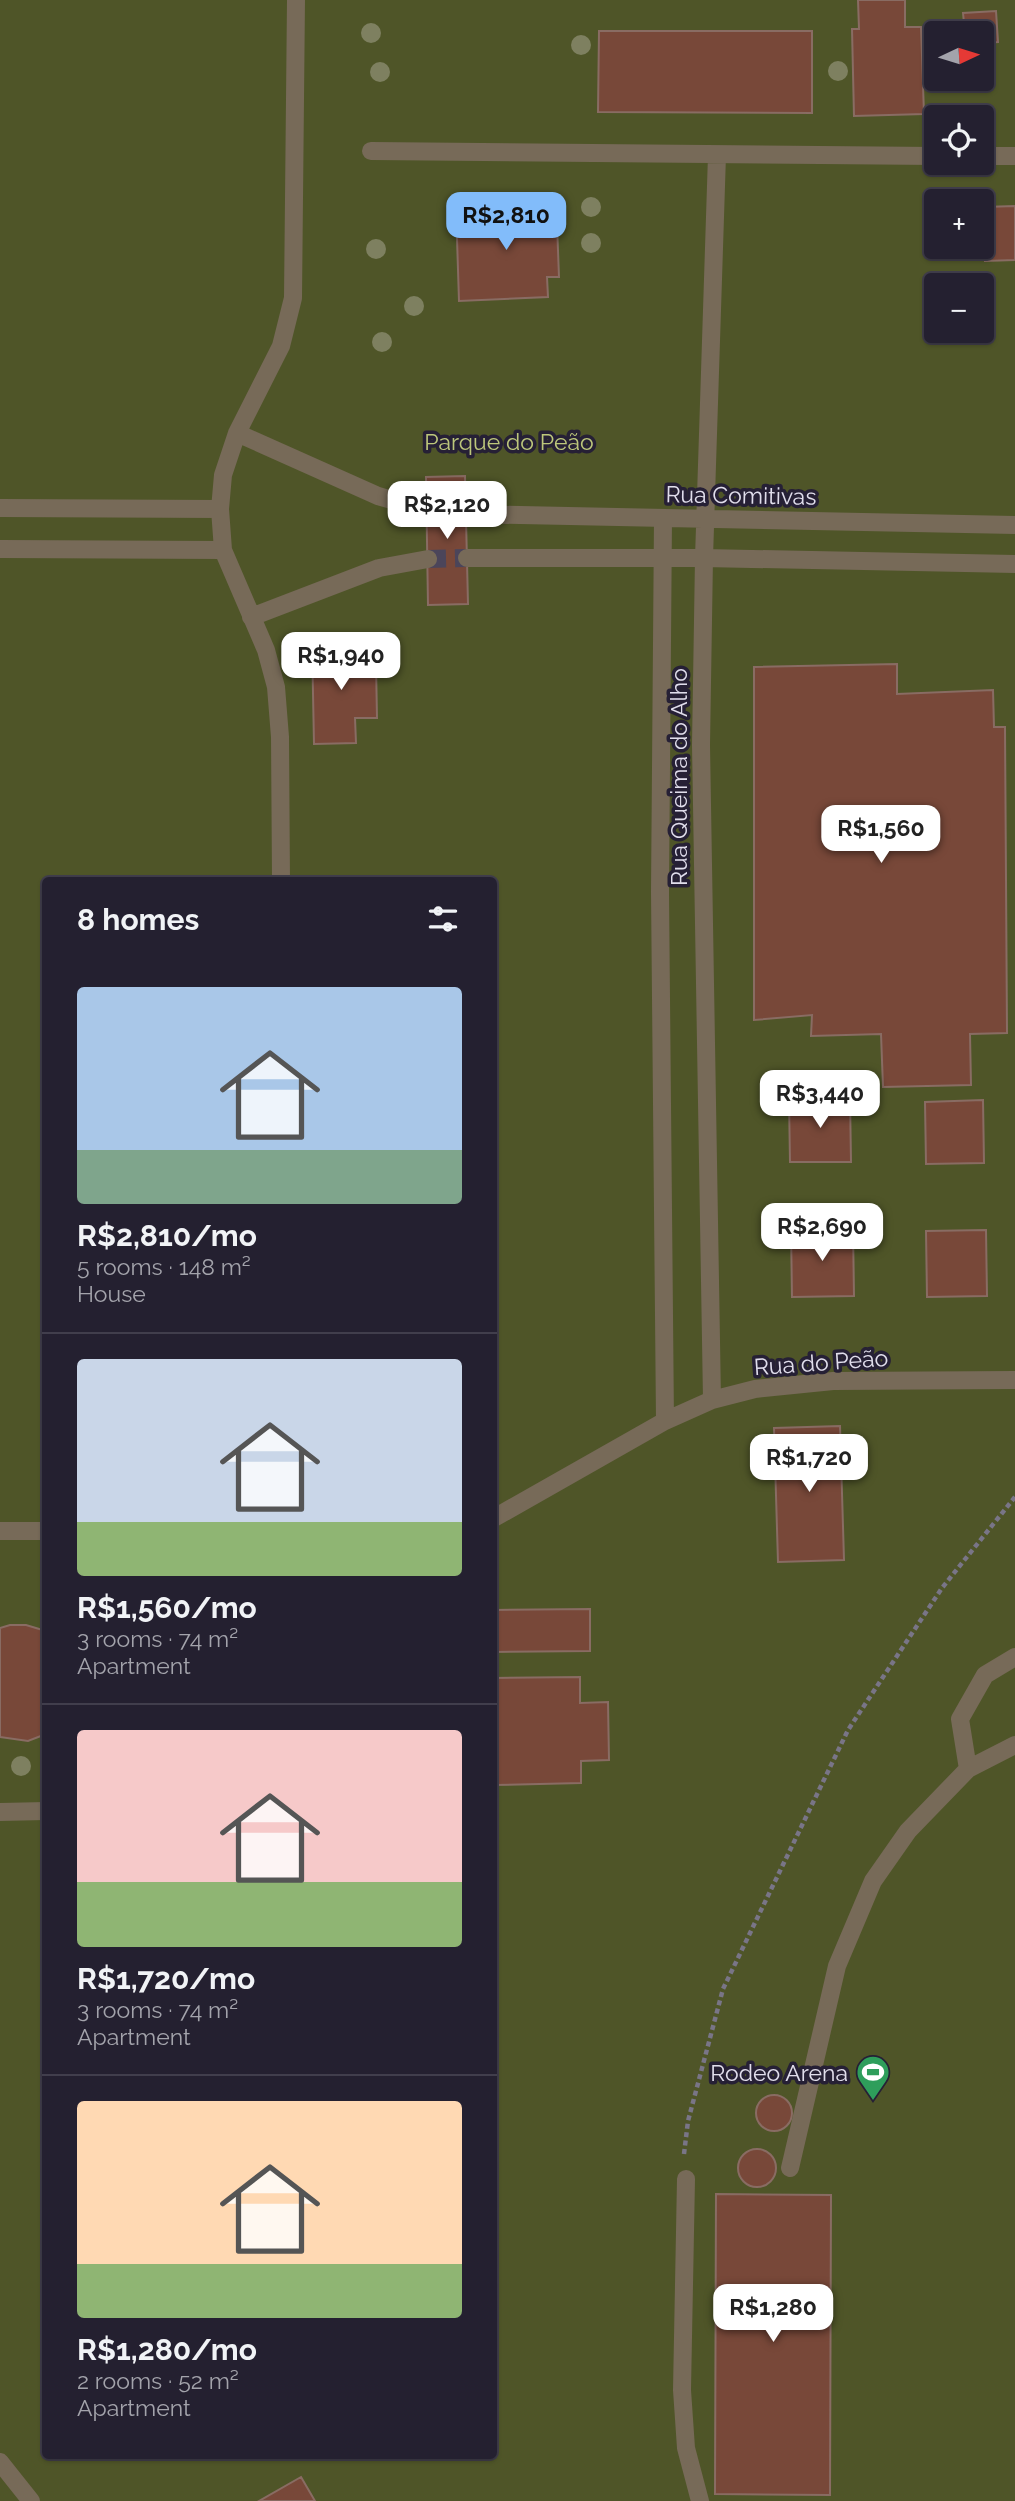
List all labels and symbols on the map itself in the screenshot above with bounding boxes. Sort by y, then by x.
north arrow [924,21,994,91]
pin: R$2,810 [441,192,571,252]
park label: Parque do Peão [424,428,594,455]
street label: Rua Comitivas [665,480,817,510]
pin: R$2,120 [382,482,512,541]
pin: R$1,940 [276,632,406,692]
street label: Rua Queima do Alho [665,668,692,886]
pin: R$1,560 [816,806,946,865]
pin: R$3,440 [755,1070,885,1130]
pin: R$2,690 [757,1204,887,1263]
street label: Rua do Peão [753,1344,889,1380]
pin: R$1,720 [744,1434,874,1494]
sports icon: Rodeo Arena [854,2053,892,2102]
place label: Rodeo Arena [710,2059,848,2086]
pin: R$1,280 [708,2284,838,2344]

